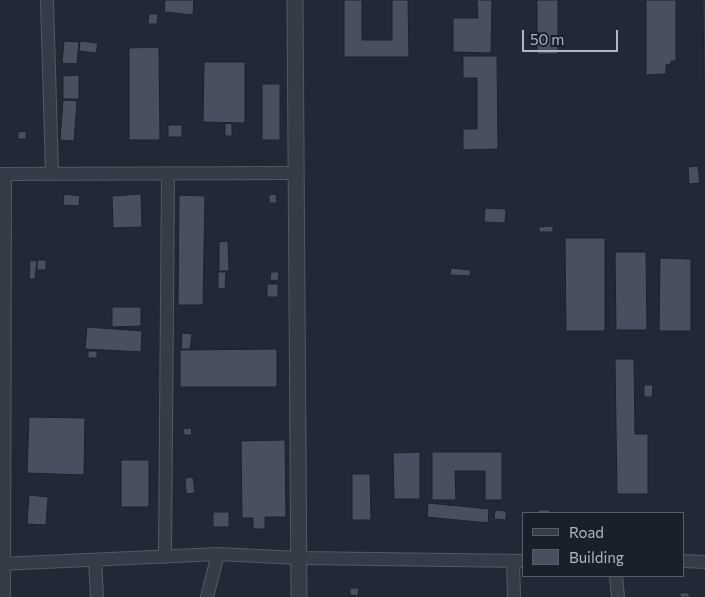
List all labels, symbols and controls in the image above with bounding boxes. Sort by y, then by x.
scale bar [525,20,621,52]
text: 50 m [530,30,564,48]
legend [522,512,685,577]
text: Road [569,523,604,541]
text: Building [569,548,624,566]

